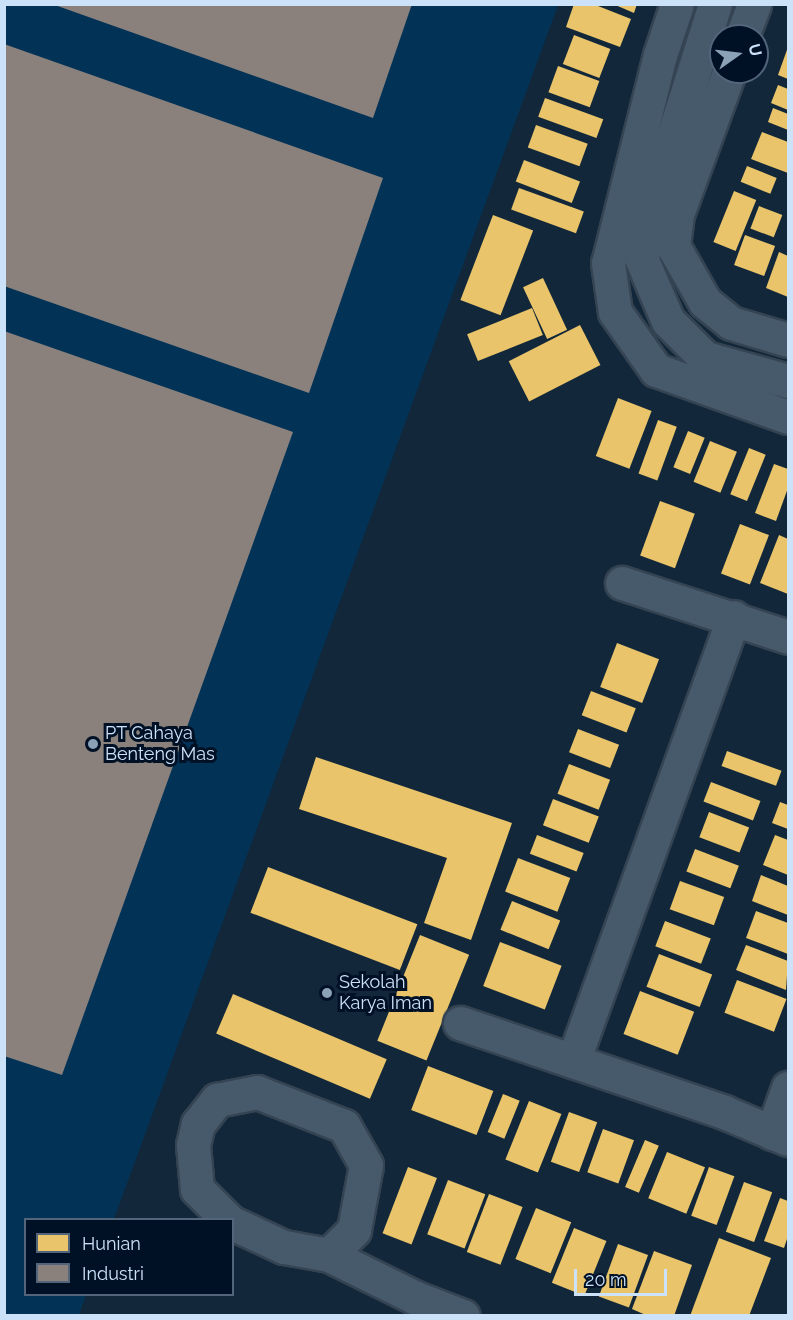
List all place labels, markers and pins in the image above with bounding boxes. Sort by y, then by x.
place label: PT Cahaya Benteng Mas [105,723,215,766]
marker: PT Cahaya Benteng Mas [86,737,100,751]
place label: Sekolah Karya Iman [339,972,432,1014]
marker: Sekolah Karya Iman [320,986,334,1000]

